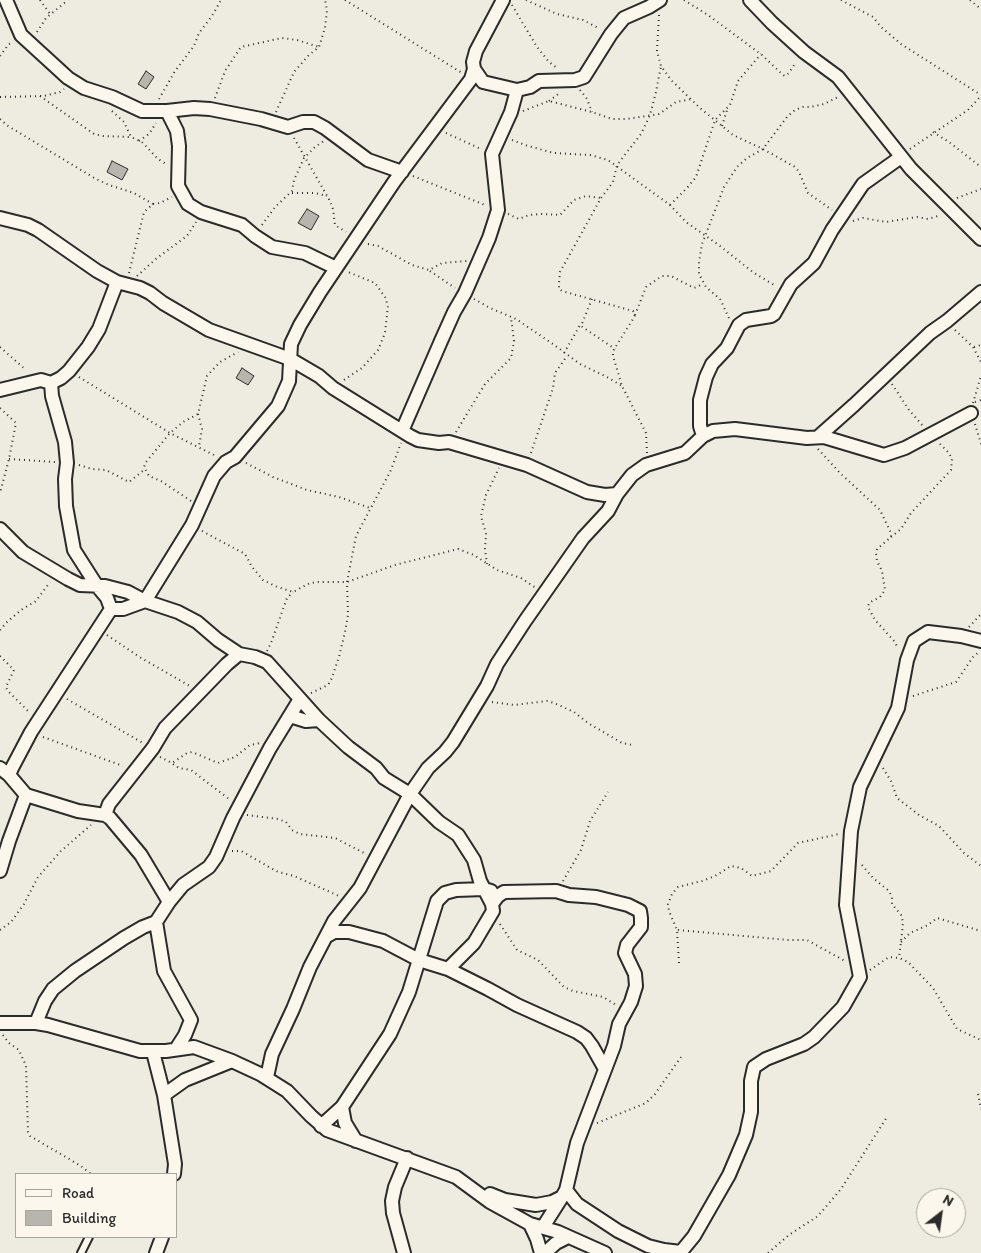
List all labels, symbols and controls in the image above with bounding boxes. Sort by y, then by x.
legend [15,1173,178,1238]
text: Road [62,1184,94,1202]
north arrow [916,1188,966,1238]
text: N [940,1191,957,1210]
text: Building [62,1209,116,1227]

